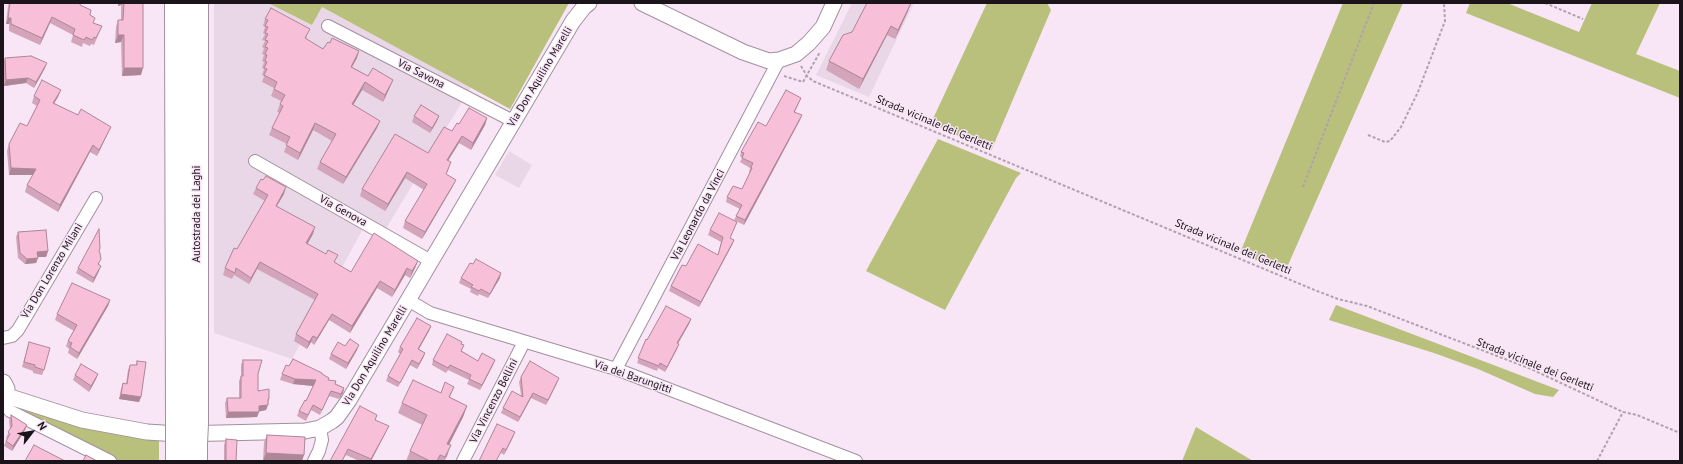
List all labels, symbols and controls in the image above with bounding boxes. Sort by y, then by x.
street label: Via Don Aquilino Marelli [505,24,575,130]
street label: Via Savona [395,56,447,92]
street label: Strada vicinale dei Gerletti [874,92,994,154]
street label: Autostrada dei Laghi [190,166,204,262]
street label: Via Leonardo da Vinci [668,167,728,263]
street label: Via Genova [317,193,369,229]
street label: Strada vicinale dei Gerletti [1173,216,1293,278]
street label: Via Don Lorenzo Milani [18,221,86,321]
street label: Via Don Aquilino Marelli [340,303,410,409]
street label: Strada vicinale dei Gerletti [1475,335,1595,395]
street label: Via Vincenzo Bellini [467,357,521,445]
street label: Via dei Barungitti [592,357,674,397]
north arrow [12,412,52,452]
text: N [34,419,50,433]

